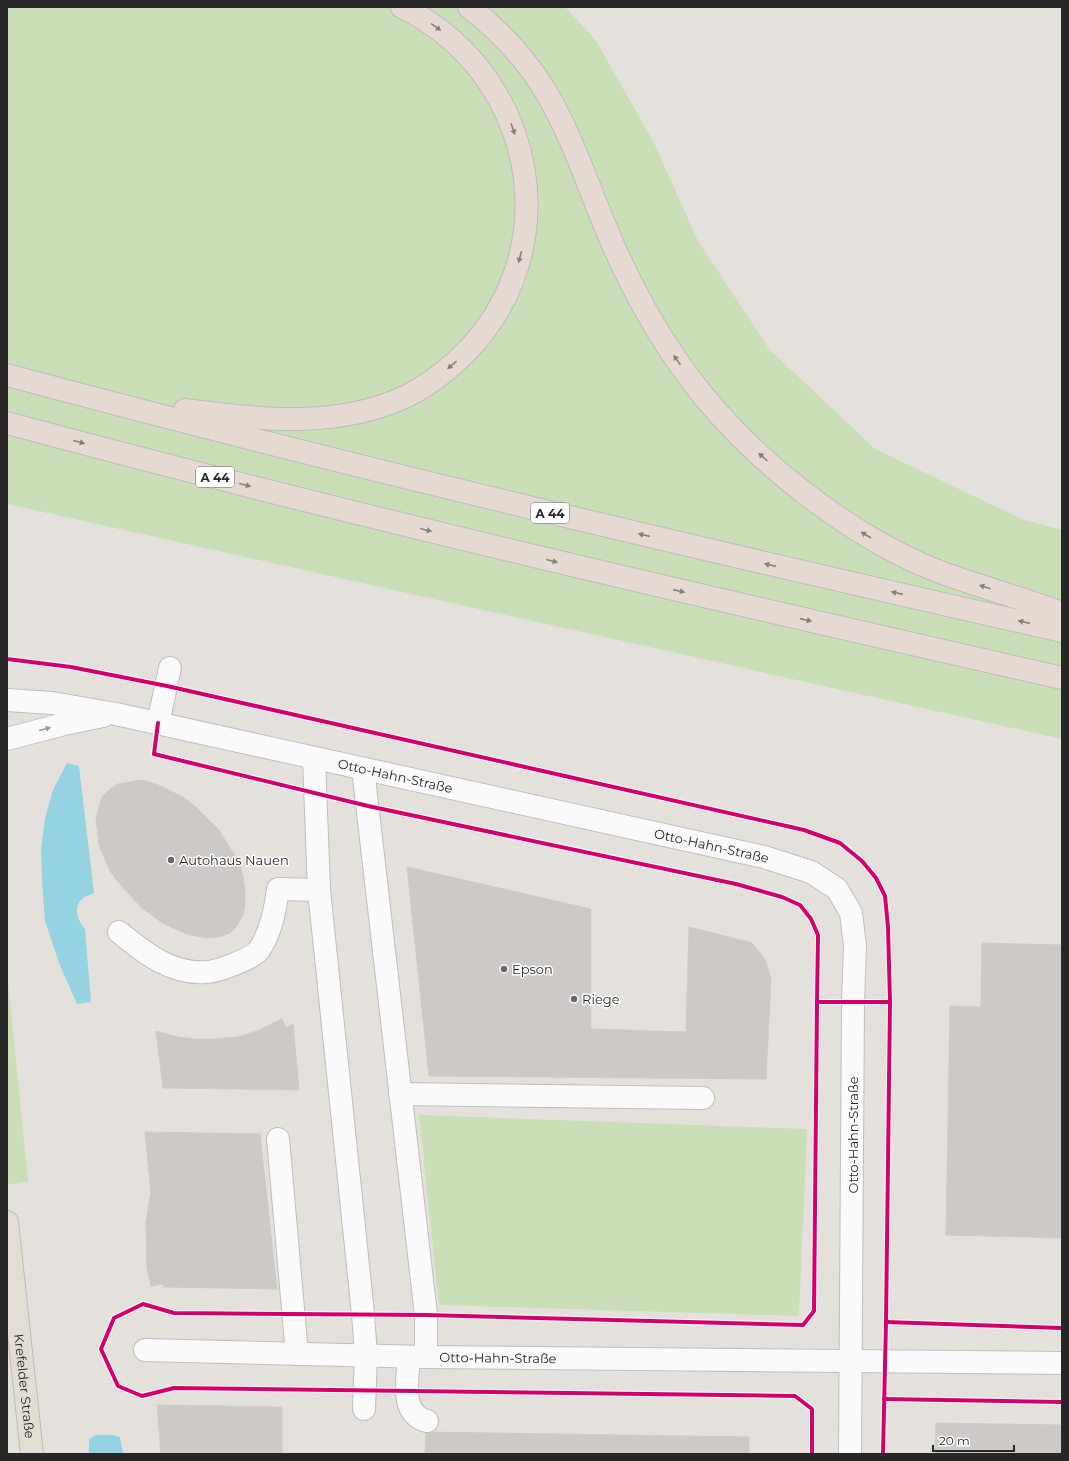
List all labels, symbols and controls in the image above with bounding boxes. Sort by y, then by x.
one-way arrow [430,23,441,31]
one-way arrow [511,123,517,135]
one-way arrow [517,251,523,263]
one-way arrow [673,354,681,365]
one-way arrow [446,361,457,370]
one-way arrow [73,439,85,445]
one-way arrow [758,452,768,461]
road number: A 44 [196,467,234,487]
one-way arrow [239,482,252,488]
road number: A 44 [531,503,569,523]
one-way arrow [420,527,432,533]
one-way arrow [638,532,650,538]
one-way arrow [861,532,872,539]
one-way arrow [546,558,559,564]
one-way arrow [764,561,777,567]
one-way arrow [979,584,991,590]
one-way arrow [673,588,685,594]
one-way arrow [891,590,903,596]
one-way arrow [799,618,812,624]
one-way arrow [1018,619,1030,625]
one-way arrow [39,726,51,732]
street label: Otto-Hahn-Straße [336,755,454,796]
street label: Otto-Hahn-Straße [653,825,771,866]
place label: Autohaus Nauen [179,852,289,868]
marker: Autohaus Nauen [166,855,176,865]
place label: Epson [512,961,553,977]
marker: Epson [499,964,509,974]
place label: Riege [582,991,620,1007]
marker: Riege [569,994,579,1004]
street label: Otto-Hahn-Straße [845,1076,861,1194]
street label: Krefelder Straße [11,1333,38,1439]
street label: Otto-Hahn-Straße [439,1349,557,1366]
scale bar [933,1427,1014,1453]
text: 20 m [939,1433,970,1448]

